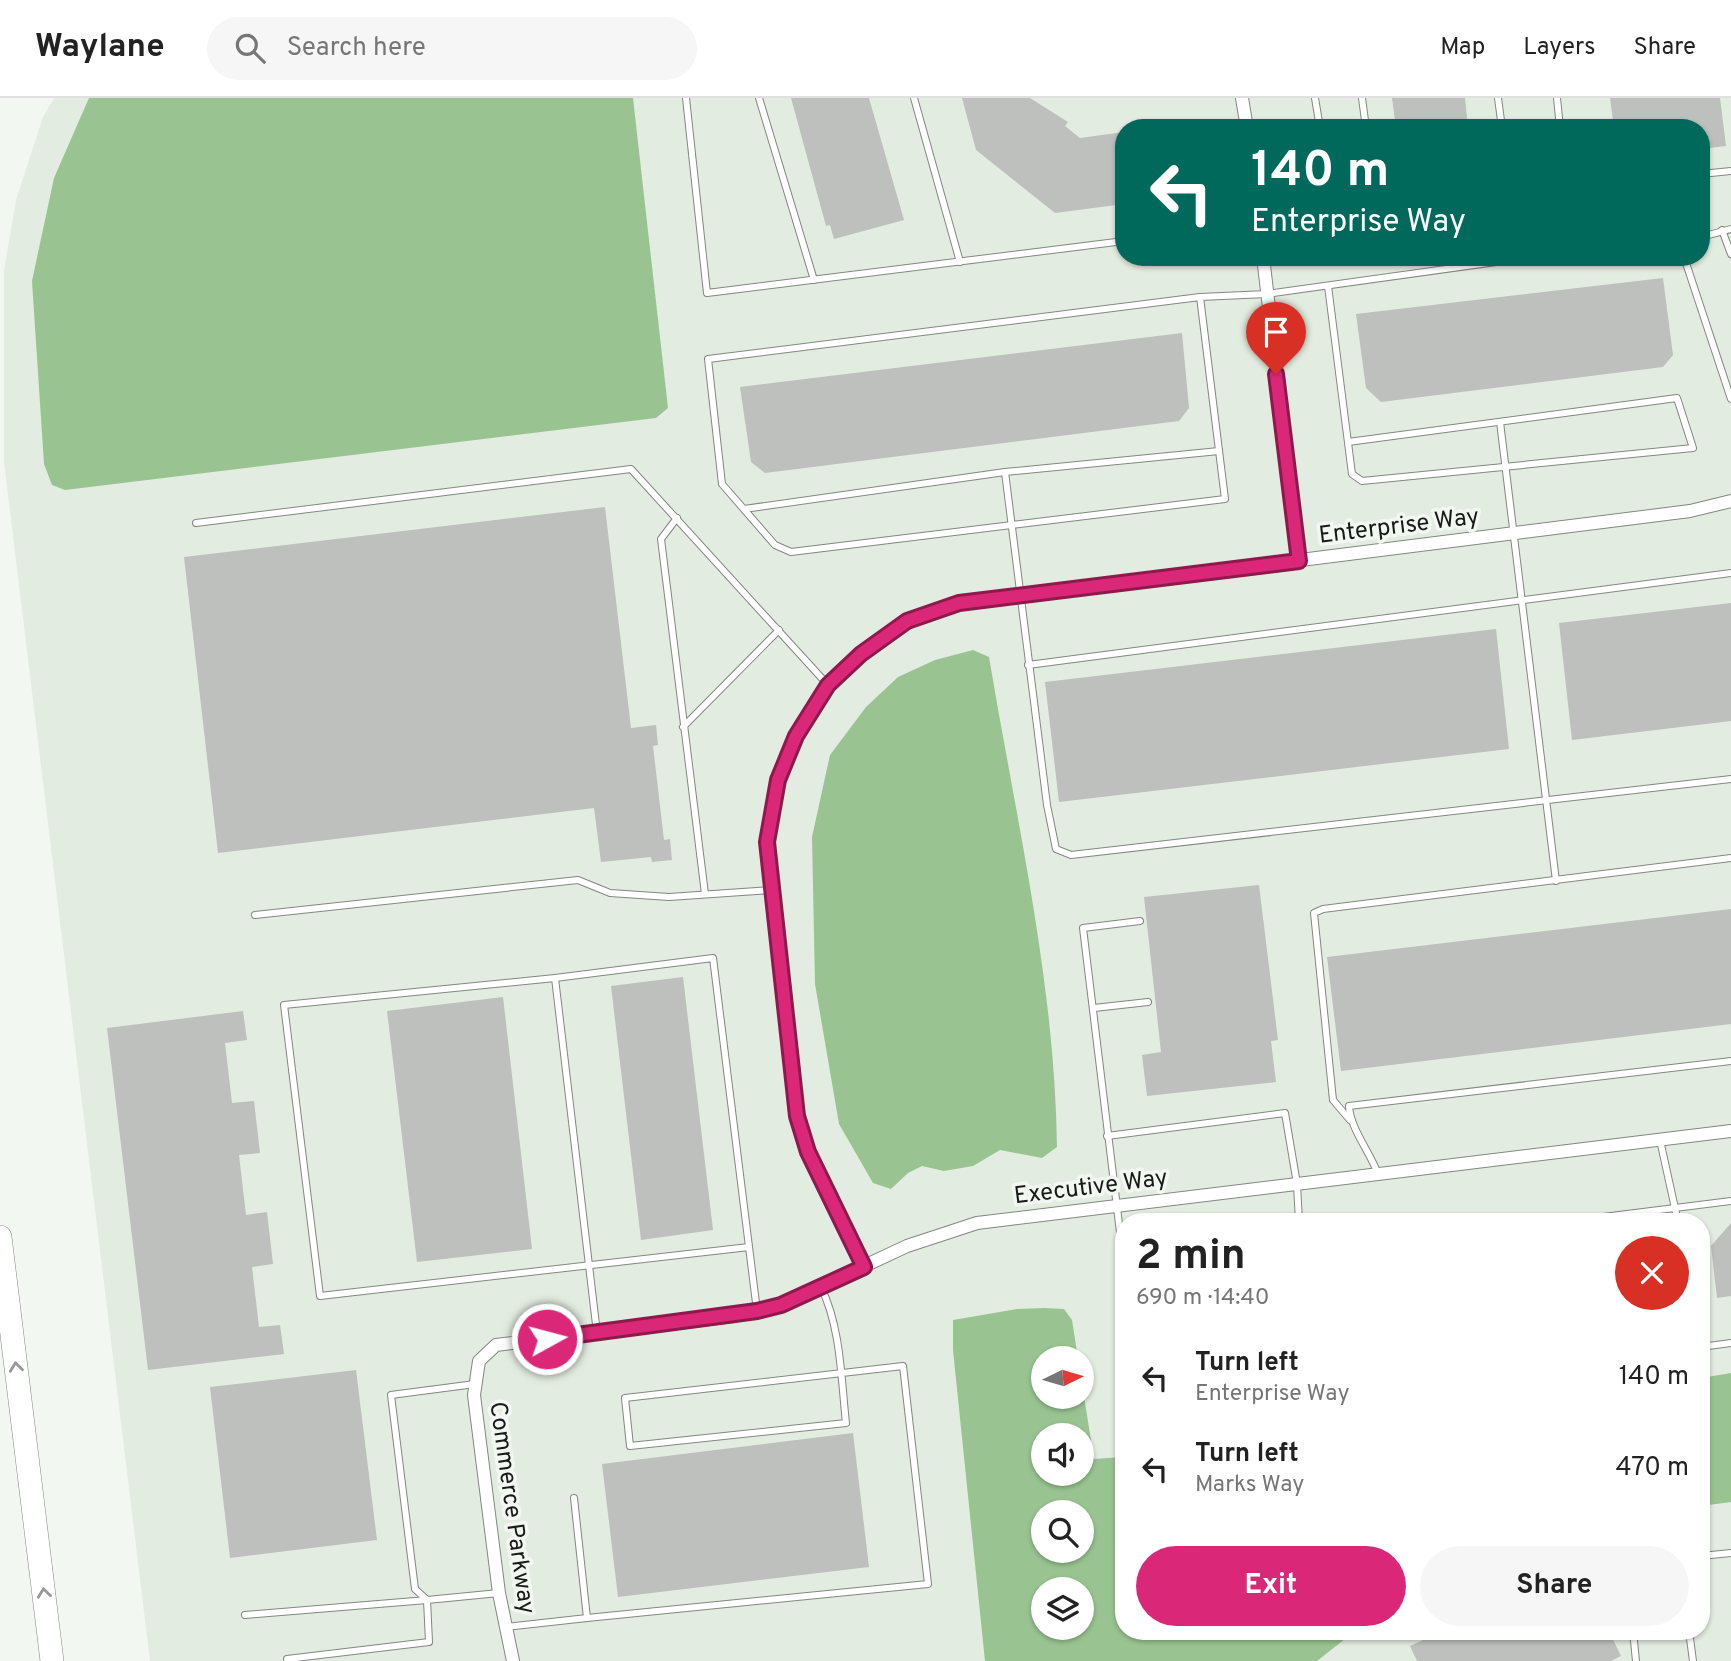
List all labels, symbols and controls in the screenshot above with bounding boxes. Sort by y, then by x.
search box [207,17,697,80]
text: Waylane [35,27,165,69]
icon: search [231,29,269,67]
text: Search here [287,32,426,65]
text: Map [1440,33,1485,63]
text: Layers [1523,33,1595,63]
text: Share [1633,33,1696,63]
text: 140 m [1251,142,1390,204]
icon: left [1136,147,1227,238]
text: Enterprise Way [1251,203,1466,243]
pin [1246,302,1306,374]
icon: arrive [1257,313,1295,351]
street label: Enterprise Way [1317,502,1481,552]
street label: Executive Way [1013,1164,1169,1212]
text: 2 min [1136,1231,1246,1284]
button: close [1615,1236,1689,1310]
text: 690 m · 14:40 [1136,1284,1270,1313]
position arrow [510,1302,584,1376]
north arrow [1031,1346,1094,1409]
map controls [1031,1346,1094,1640]
text: Turn left [1195,1347,1299,1380]
icon: left [1136,1359,1174,1397]
text: 140 m [1619,1361,1689,1394]
one-way arrow [9,1362,24,1373]
text: Enterprise Way [1195,1380,1350,1409]
street label: Commerce Parkway [481,1400,541,1616]
button: sound [1031,1423,1094,1486]
text: Turn left [1195,1438,1299,1471]
icon: left [1136,1450,1174,1488]
text: 470 m [1615,1452,1689,1485]
text: Marks Way [1195,1471,1304,1500]
button: search [1031,1500,1094,1563]
button: Exit [1136,1546,1406,1626]
button: Share [1420,1546,1689,1626]
button: layers [1031,1577,1094,1640]
one-way arrow [36,1587,51,1599]

